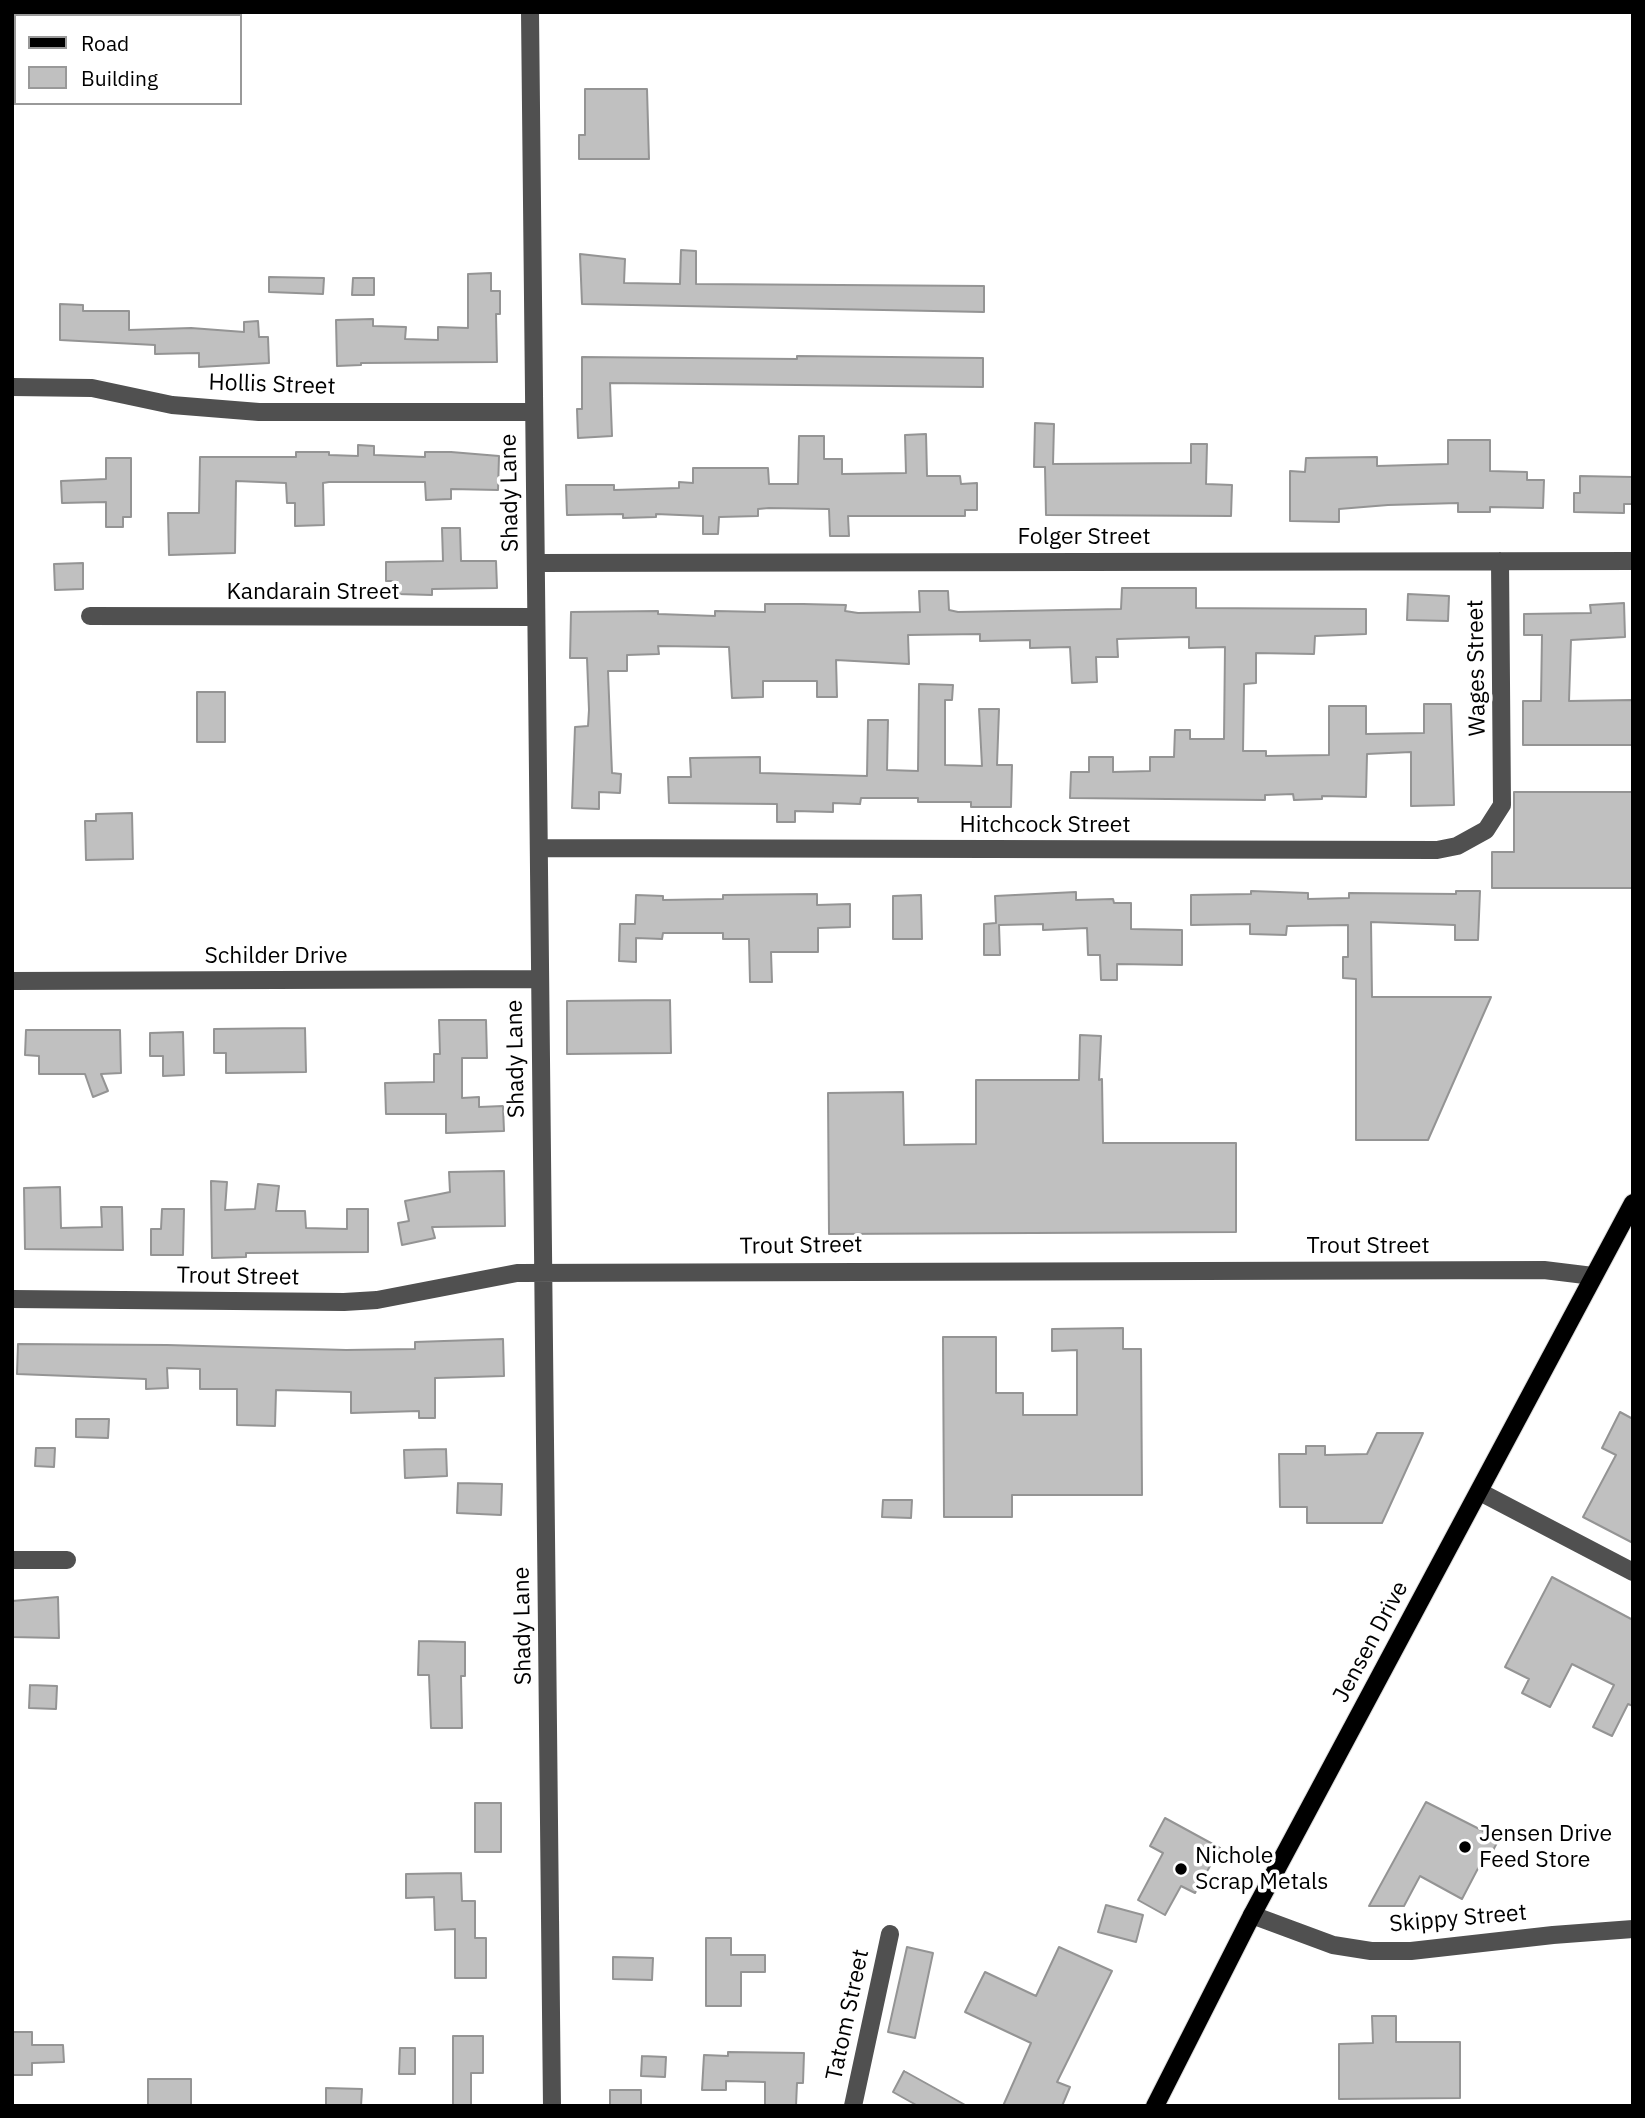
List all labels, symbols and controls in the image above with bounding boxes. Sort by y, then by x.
legend [14,14,242,105]
text: Road [81,29,129,57]
text: Building [81,64,158,92]
street label: Hollis Street [208,369,336,401]
street label: Shady Lane [495,434,525,552]
street label: Folger Street [1017,523,1151,551]
street label: Kandarain Street [226,578,400,606]
street label: Wages Street [1462,599,1492,737]
street label: Hitchcock Street [959,811,1131,839]
street label: Schilder Drive [204,942,348,970]
street label: Shady Lane [501,1000,531,1118]
street label: Trout Street [739,1231,863,1261]
street label: Trout Street [1307,1232,1429,1260]
street label: Trout Street [176,1262,300,1292]
street label: Shady Lane [508,1567,538,1685]
street label: Jensen Drive [1328,1577,1414,1707]
place label: Jensen Drive Feed Store [1479,1820,1612,1874]
marker: Jensen Drive Feed Store [1457,1839,1473,1855]
place label: Nichole Scrap Metals [1195,1842,1328,1896]
marker: Nichole Scrap Metals [1173,1861,1189,1877]
street label: Skippy Street [1388,1899,1528,1939]
street label: Tatom Street [821,1947,875,2083]

